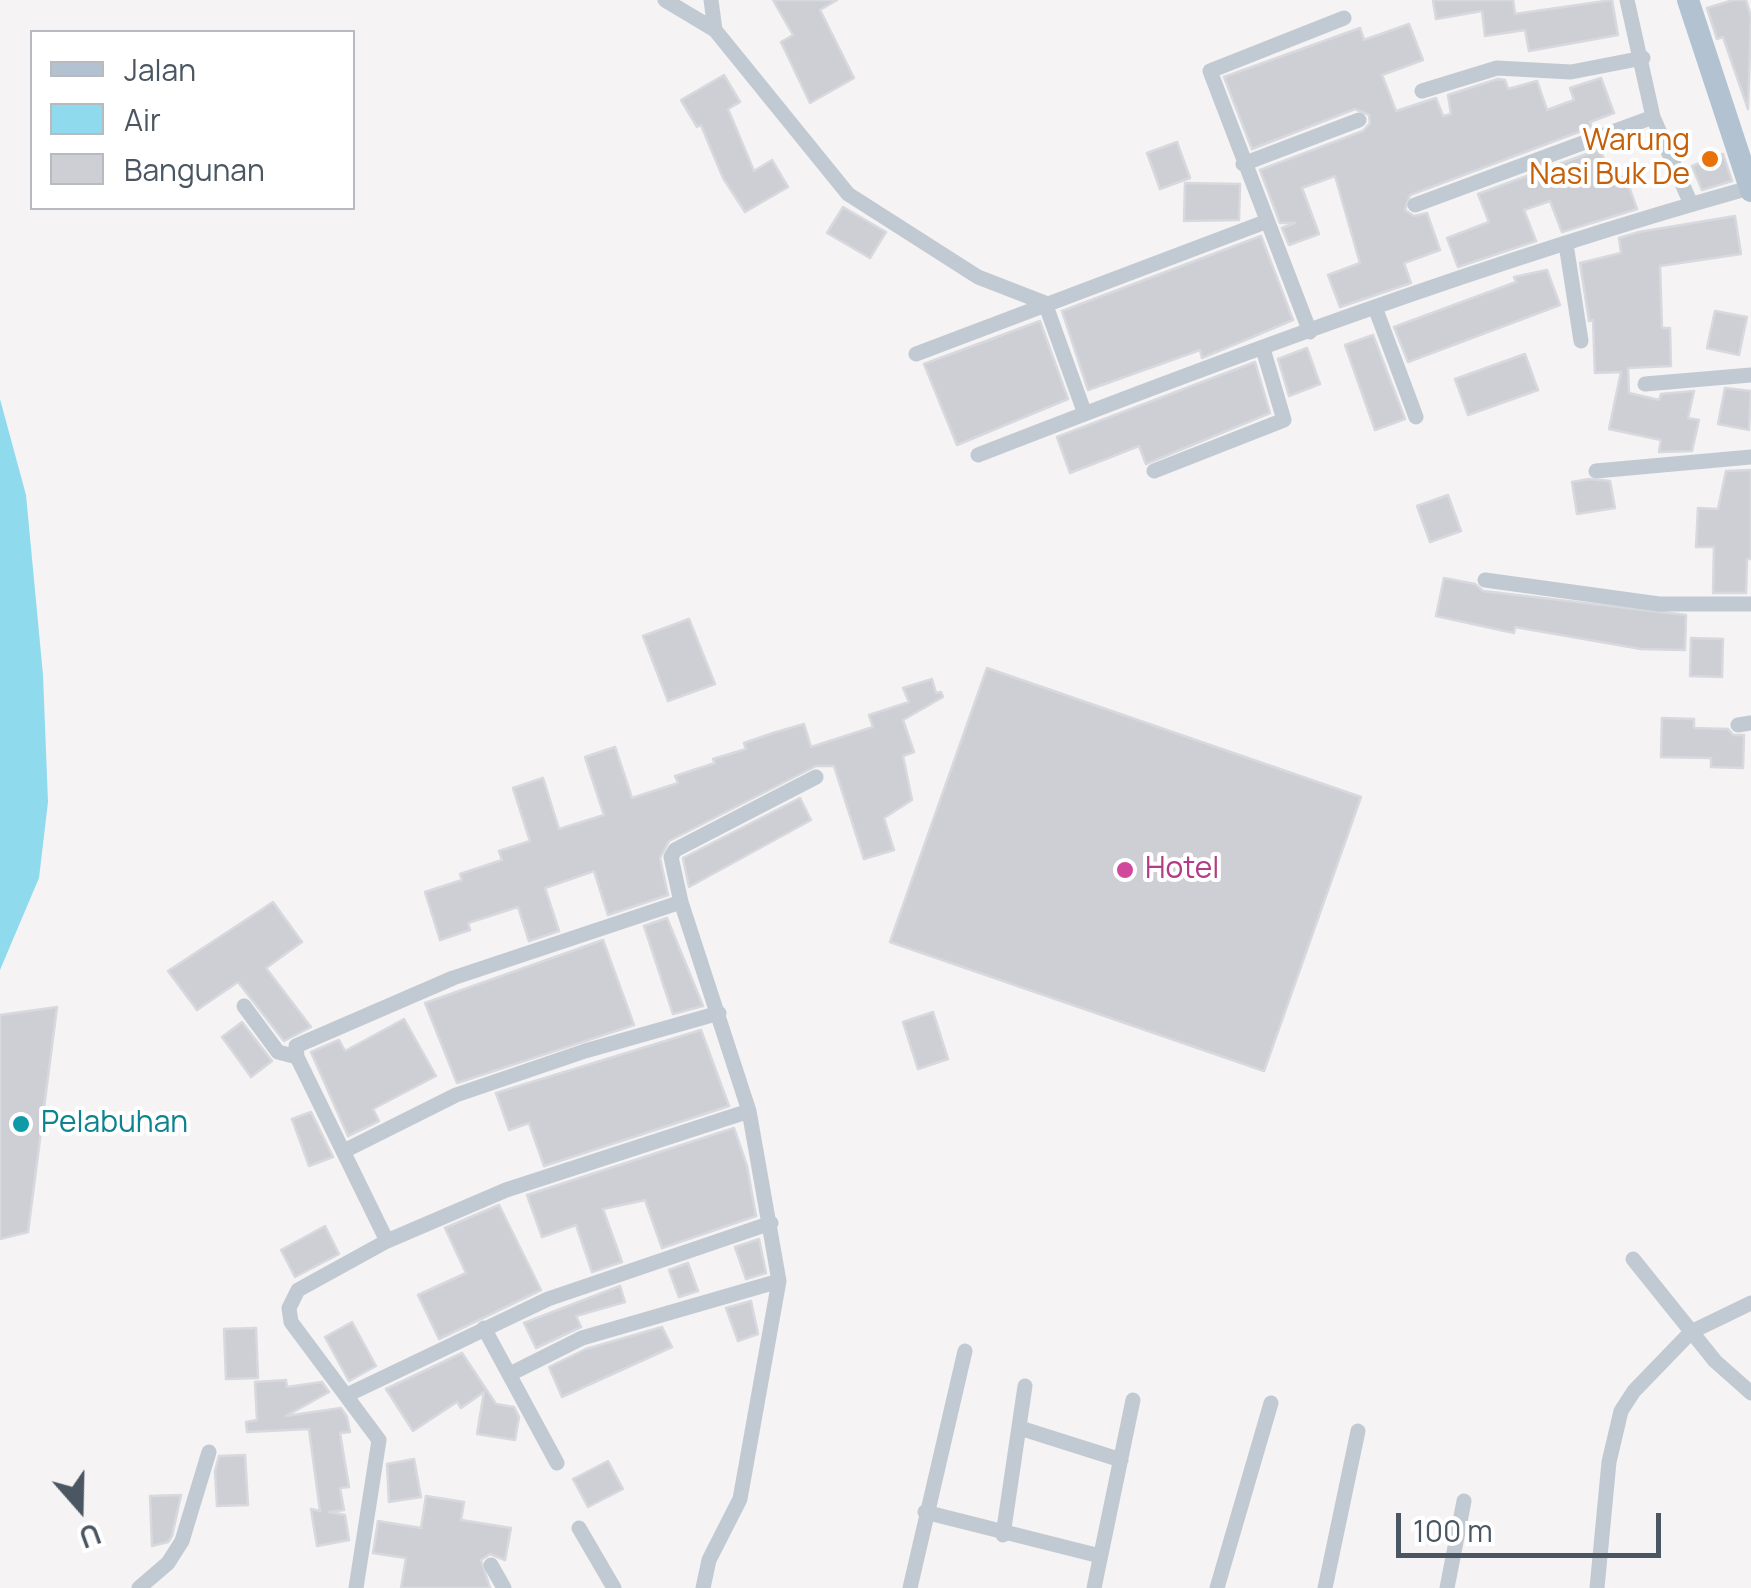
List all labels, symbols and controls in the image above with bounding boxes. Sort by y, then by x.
legend [30,30,355,210]
text: Jalan [124,49,196,90]
text: Air [124,99,161,140]
place label: Warung Nasi Buk De [1529,124,1690,194]
marker: Warung Nasi Buk De [1699,148,1721,170]
text: Bangunan [124,149,265,190]
place label: Hotel [1145,852,1219,888]
marker: Hotel [1114,859,1136,881]
place label: Pelabuhan [41,1106,188,1142]
marker: Pelabuhan [10,1113,32,1135]
north arrow [30,1458,130,1558]
scale bar [1401,1493,1666,1555]
text: 100 m [1413,1510,1493,1551]
text: U [74,1515,106,1557]

